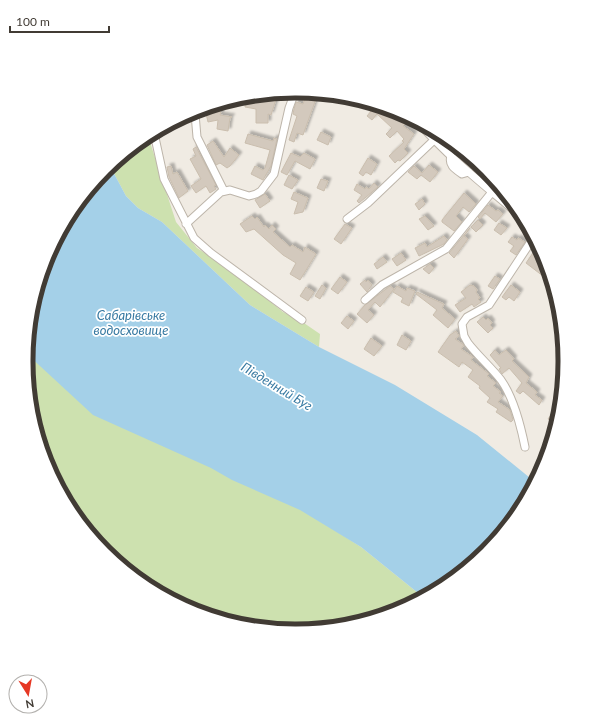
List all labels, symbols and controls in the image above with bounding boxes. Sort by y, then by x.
scale bar [10,8,109,34]
text: 100 m [16,14,50,29]
water label: Сабарівське водосховище [94,307,168,338]
water label: Південний Буг [238,358,316,414]
north arrow [8,674,48,714]
text: N [25,697,35,711]

